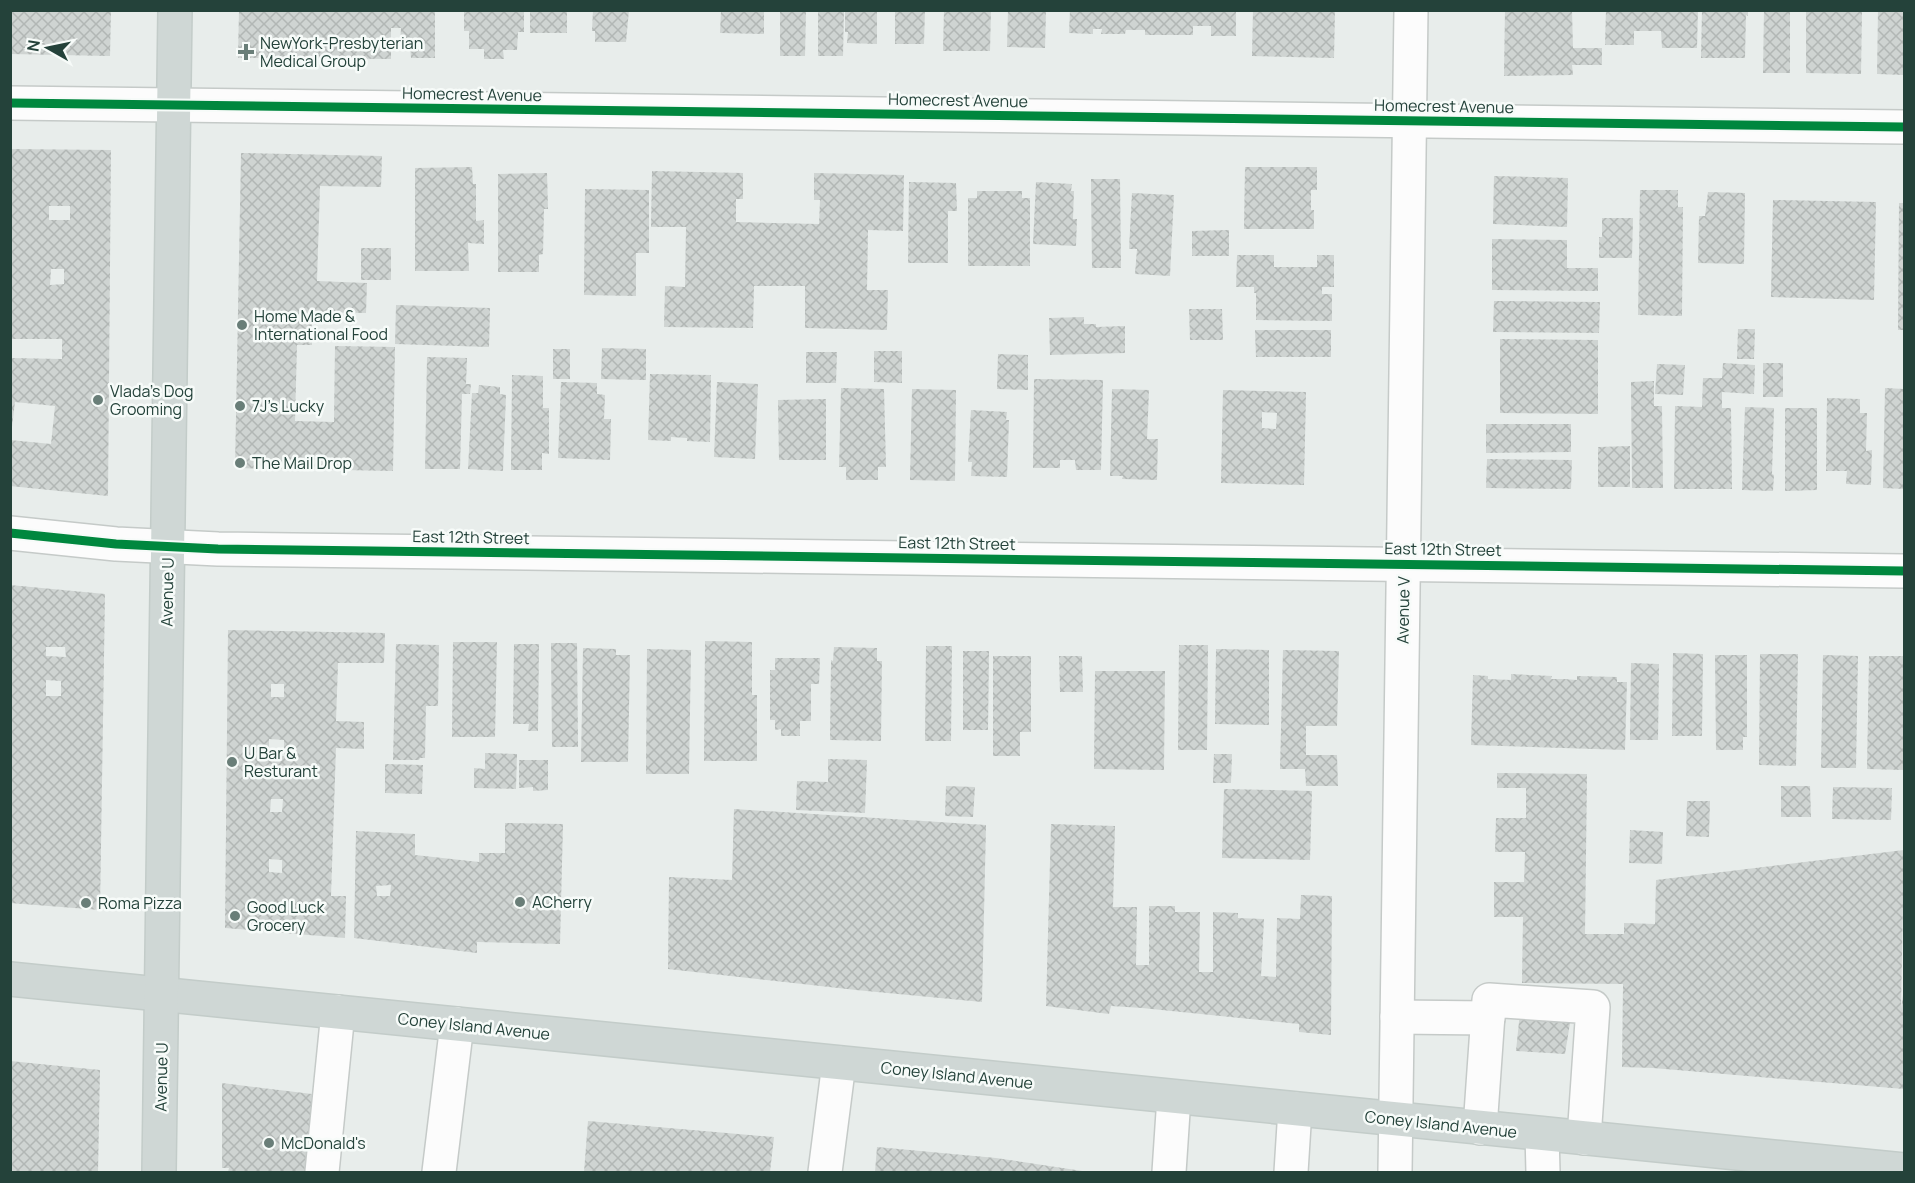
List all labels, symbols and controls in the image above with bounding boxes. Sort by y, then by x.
north arrow [18,18,78,78]
place label: NewYork-Presbyterian Medical Group [260,32,423,72]
text: N [21,38,45,53]
marker: NewYork-Presbyterian Medical Group [237,43,255,61]
street label: Homecrest Avenue [402,82,542,106]
street label: Homecrest Avenue [888,88,1028,112]
street label: Homecrest Avenue [1374,94,1514,118]
place label: Home Made & International Food [254,305,388,345]
marker: Home Made & International Food [235,318,249,332]
place label: Vlada's Dog Grooming [110,380,193,420]
marker: Vlada's Dog Grooming [91,393,105,407]
place label: 7J's Lucky [252,395,325,417]
marker: 7J's Lucky [233,399,247,413]
place label: The Mail Drop [252,452,352,474]
marker: The Mail Drop [233,456,247,470]
street label: East 12th Street [412,525,530,549]
street label: East 12th Street [898,531,1016,555]
street label: East 12th Street [1384,537,1502,561]
street label: Avenue U [155,557,179,627]
street label: Avenue V [1391,576,1415,644]
place label: U Bar & Resturant [244,742,318,782]
marker: U Bar & Resturant [225,755,239,769]
place label: ACherry [532,891,593,913]
place label: Roma Pizza [98,892,182,914]
marker: ACherry [513,895,527,909]
marker: Roma Pizza [79,896,93,910]
place label: Good Luck Grocery [247,896,325,936]
marker: Good Luck Grocery [228,909,242,923]
street label: Coney Island Avenue [397,1007,551,1045]
street label: Avenue U [149,1042,173,1112]
street label: Coney Island Avenue [880,1056,1034,1094]
street label: Coney Island Avenue [1364,1105,1518,1143]
place label: McDonald's [281,1132,366,1154]
marker: McDonald's [262,1136,276,1150]

